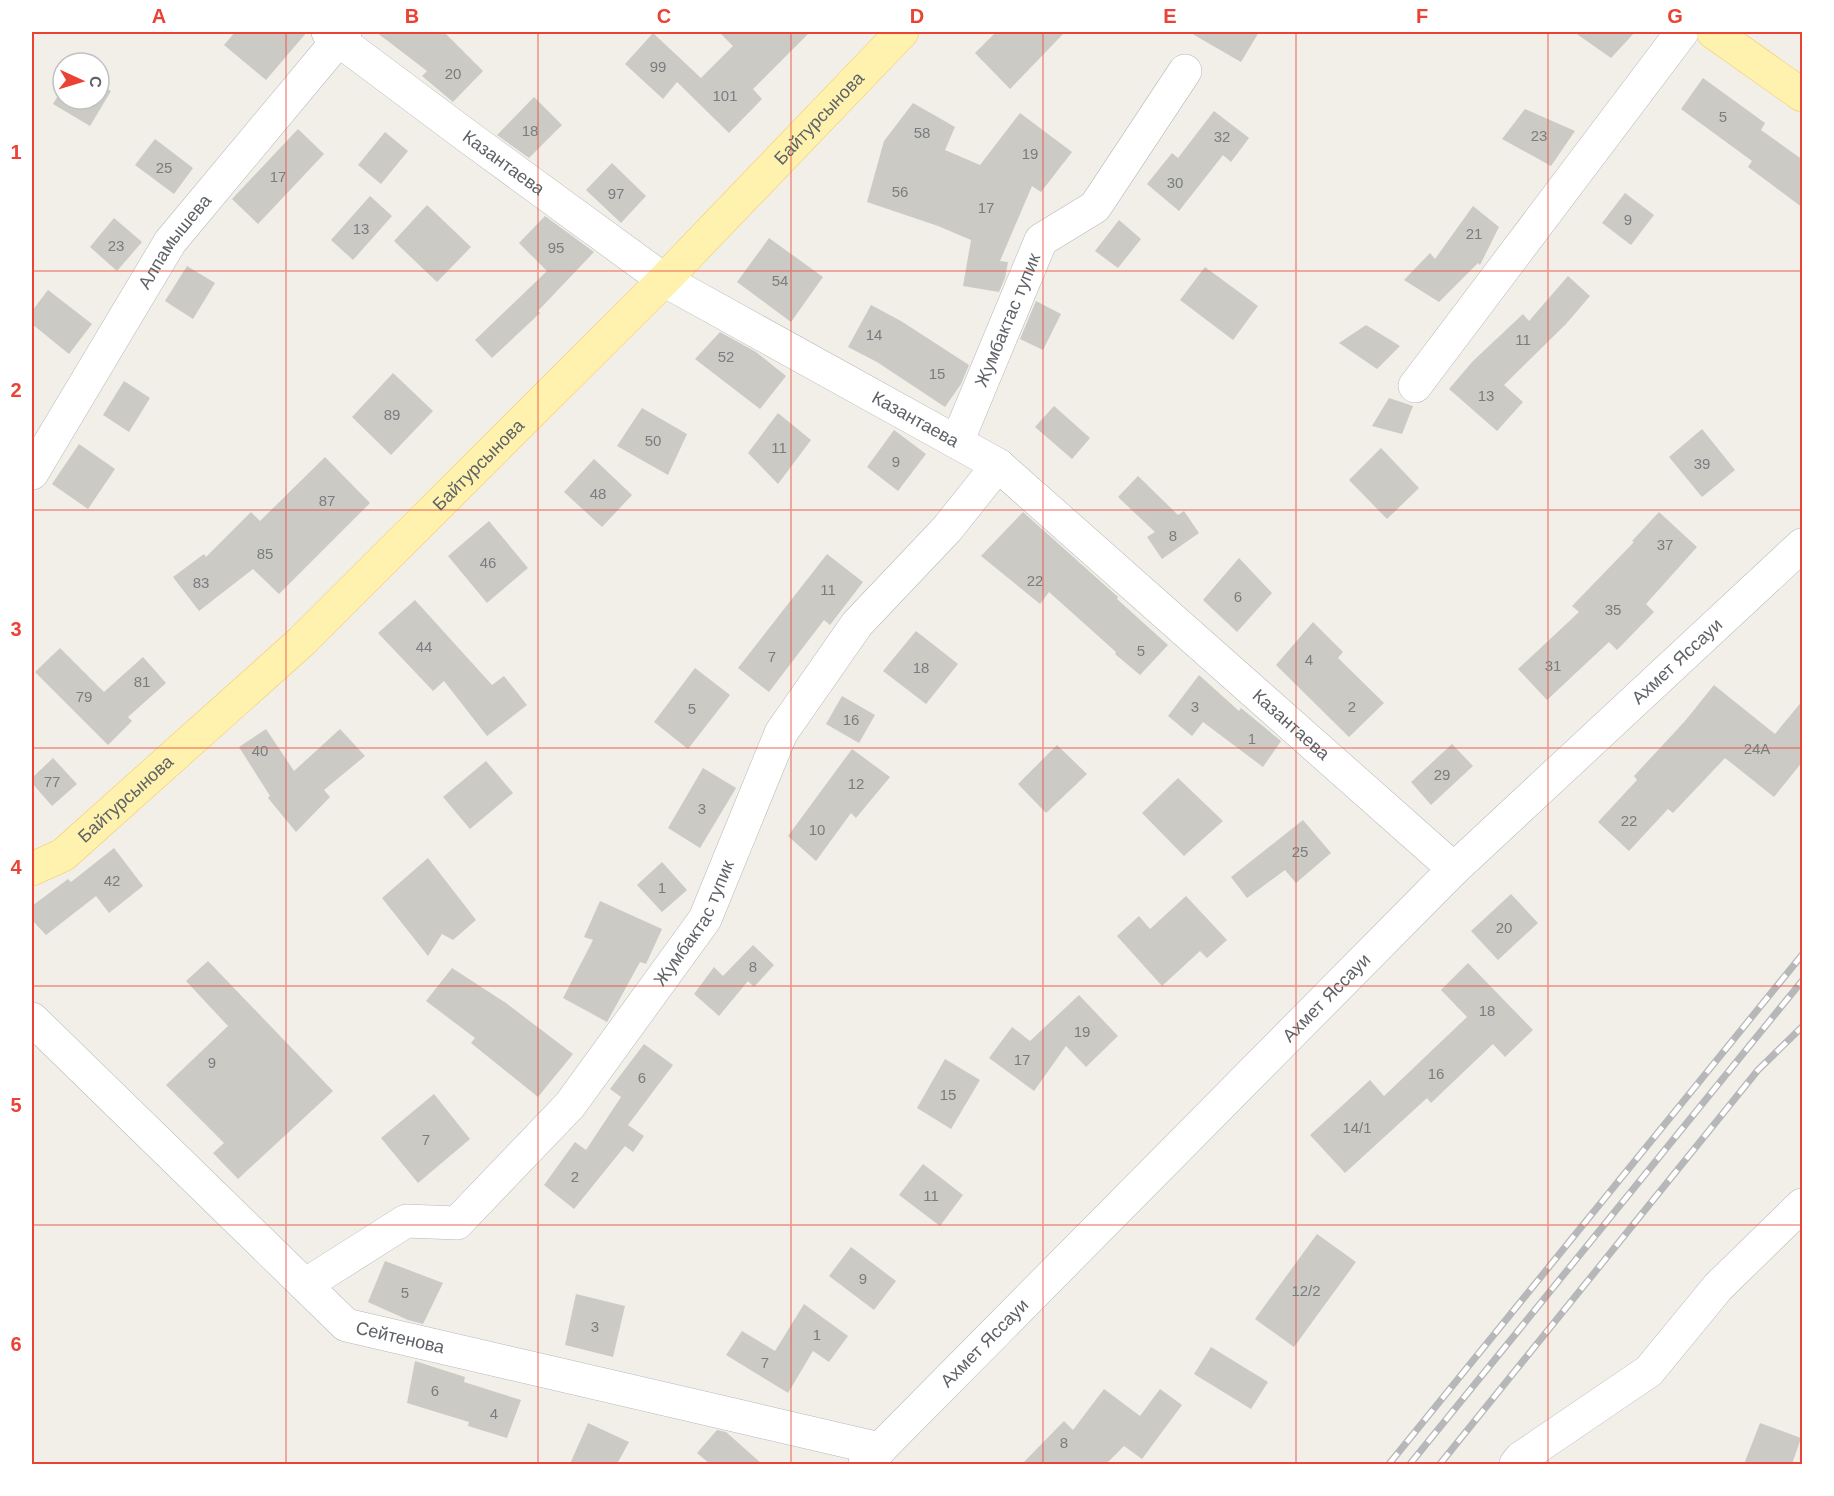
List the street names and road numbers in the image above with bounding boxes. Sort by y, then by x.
street label: Байтурсынова [770,67,869,169]
street label: Казантаева [459,126,549,200]
street label: Алпамышева [134,190,216,292]
street label: Жумбактас тупик [971,250,1044,390]
street label: Казантаева [869,387,963,452]
street label: Байтурсынова [429,415,529,515]
street label: Ахмет Яссауи [1628,614,1726,708]
street label: Казантаева [1249,685,1334,765]
street label: Байтурсынова [74,751,178,847]
street label: Жумбактас тупик [650,857,738,990]
street label: Ахмет Яссауи [1279,950,1374,1046]
street label: Ахмет Яссауи [937,1295,1032,1391]
street label: Сейтенова [354,1318,447,1358]

